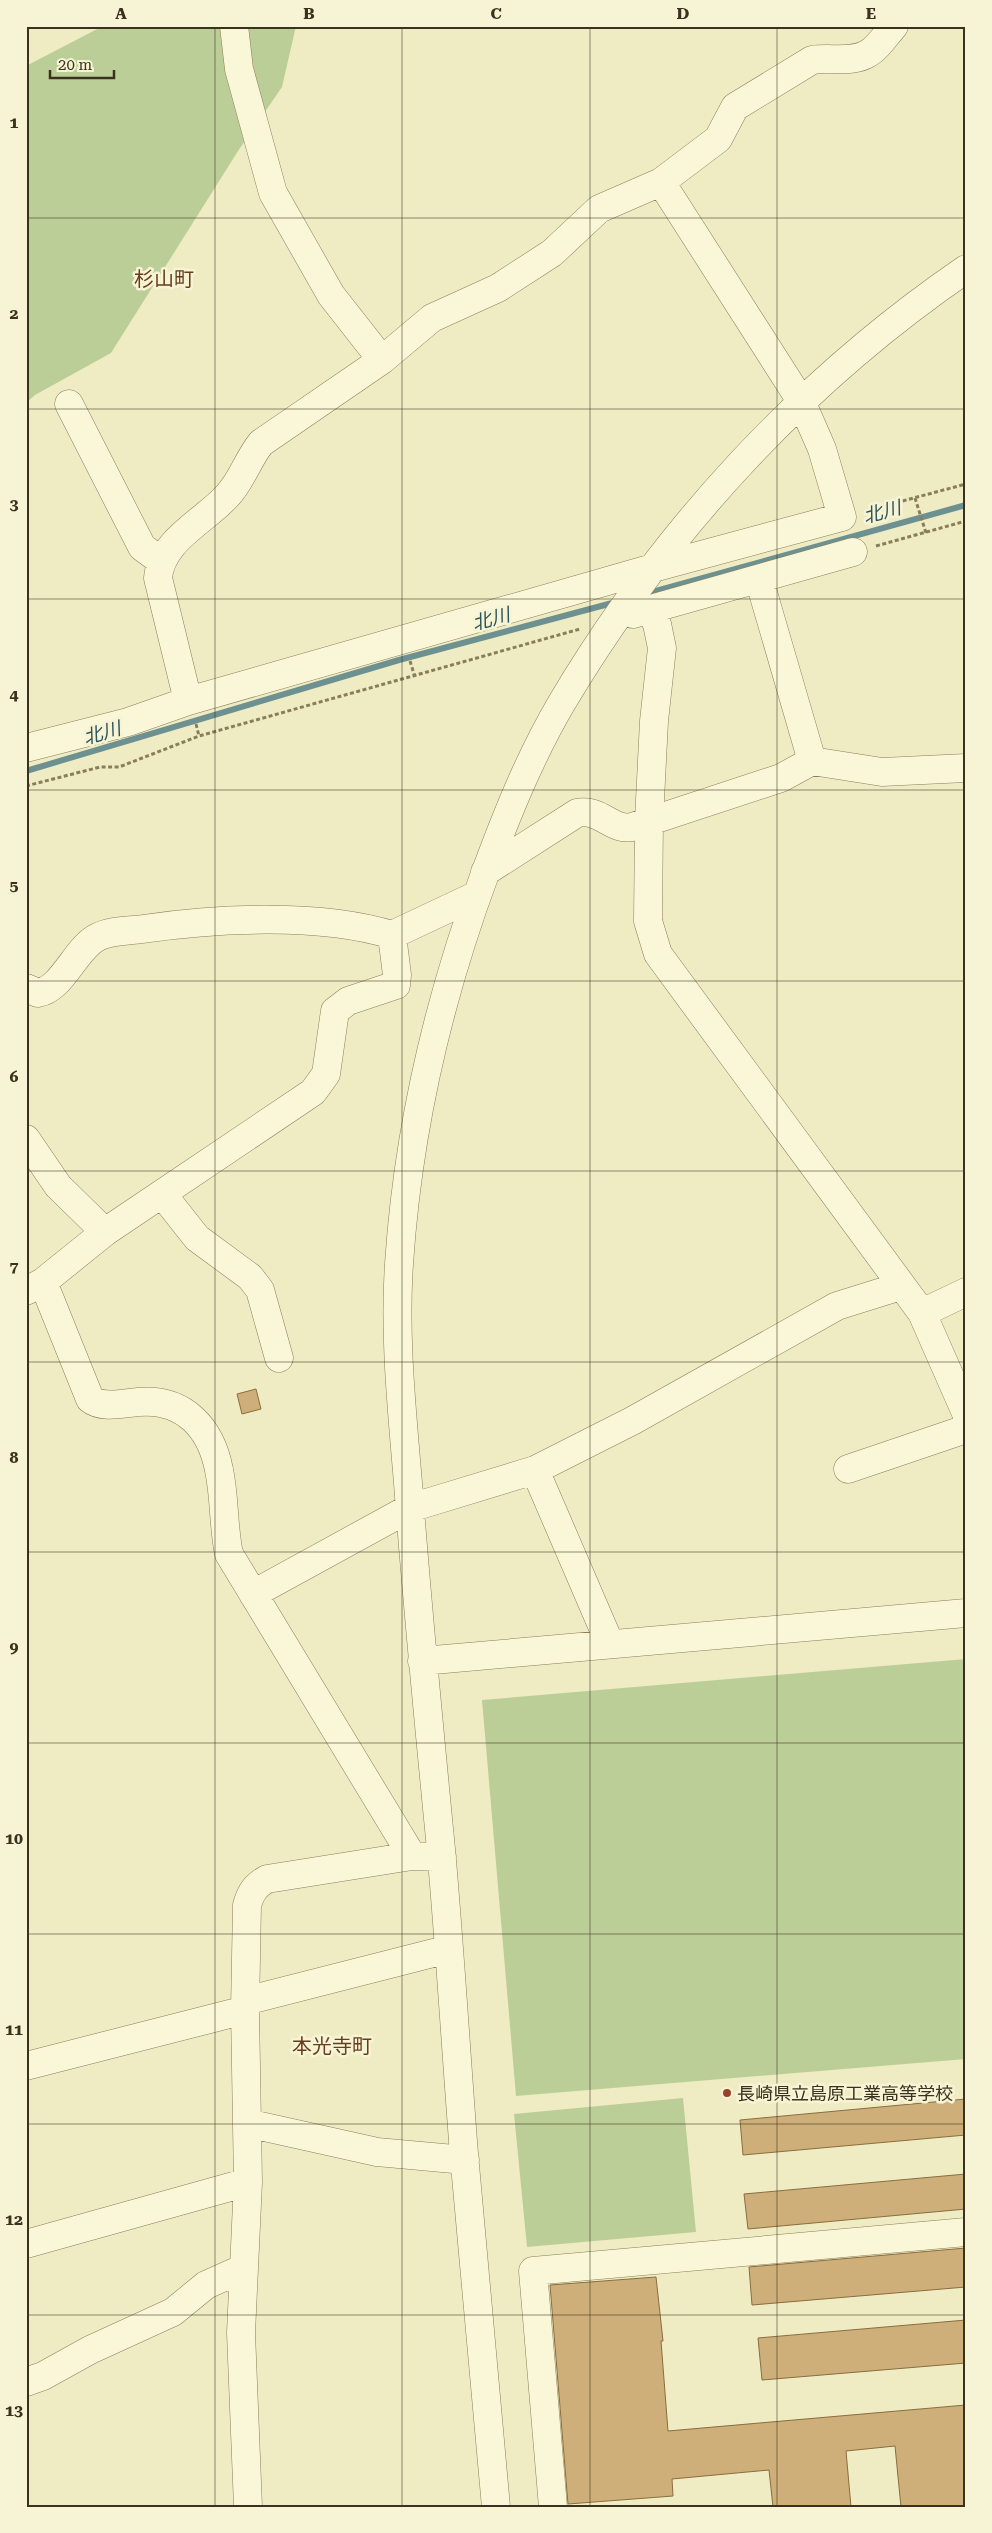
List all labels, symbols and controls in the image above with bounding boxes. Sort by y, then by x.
text: A [115,4,127,23]
text: B [303,4,315,23]
text: C [490,4,502,23]
text: D [677,4,690,23]
text: E [866,4,876,23]
scale bar [50,48,114,80]
text: 20 m [58,56,93,74]
text: 1 [10,113,19,132]
district label: 杉山町 [134,267,194,291]
text: 2 [10,304,19,323]
text: 3 [10,495,19,514]
water label: 北川 [861,495,905,528]
water label: 北川 [470,602,514,635]
text: 4 [10,685,19,704]
water label: 北川 [81,716,125,749]
text: 5 [10,876,19,895]
text: 6 [10,1067,19,1086]
text: 7 [10,1257,19,1276]
text: 8 [10,1448,19,1467]
text: 9 [10,1638,19,1657]
text: 10 [5,1829,23,1848]
text: 11 [5,2020,23,2039]
district label: 本光寺町 [292,2034,372,2058]
place label: 長崎県立島原工業高等学校 [737,2083,953,2104]
marker: 長崎県立島原工業高等学校 [721,2087,733,2099]
text: 12 [5,2210,23,2229]
text: 13 [5,2401,23,2420]

